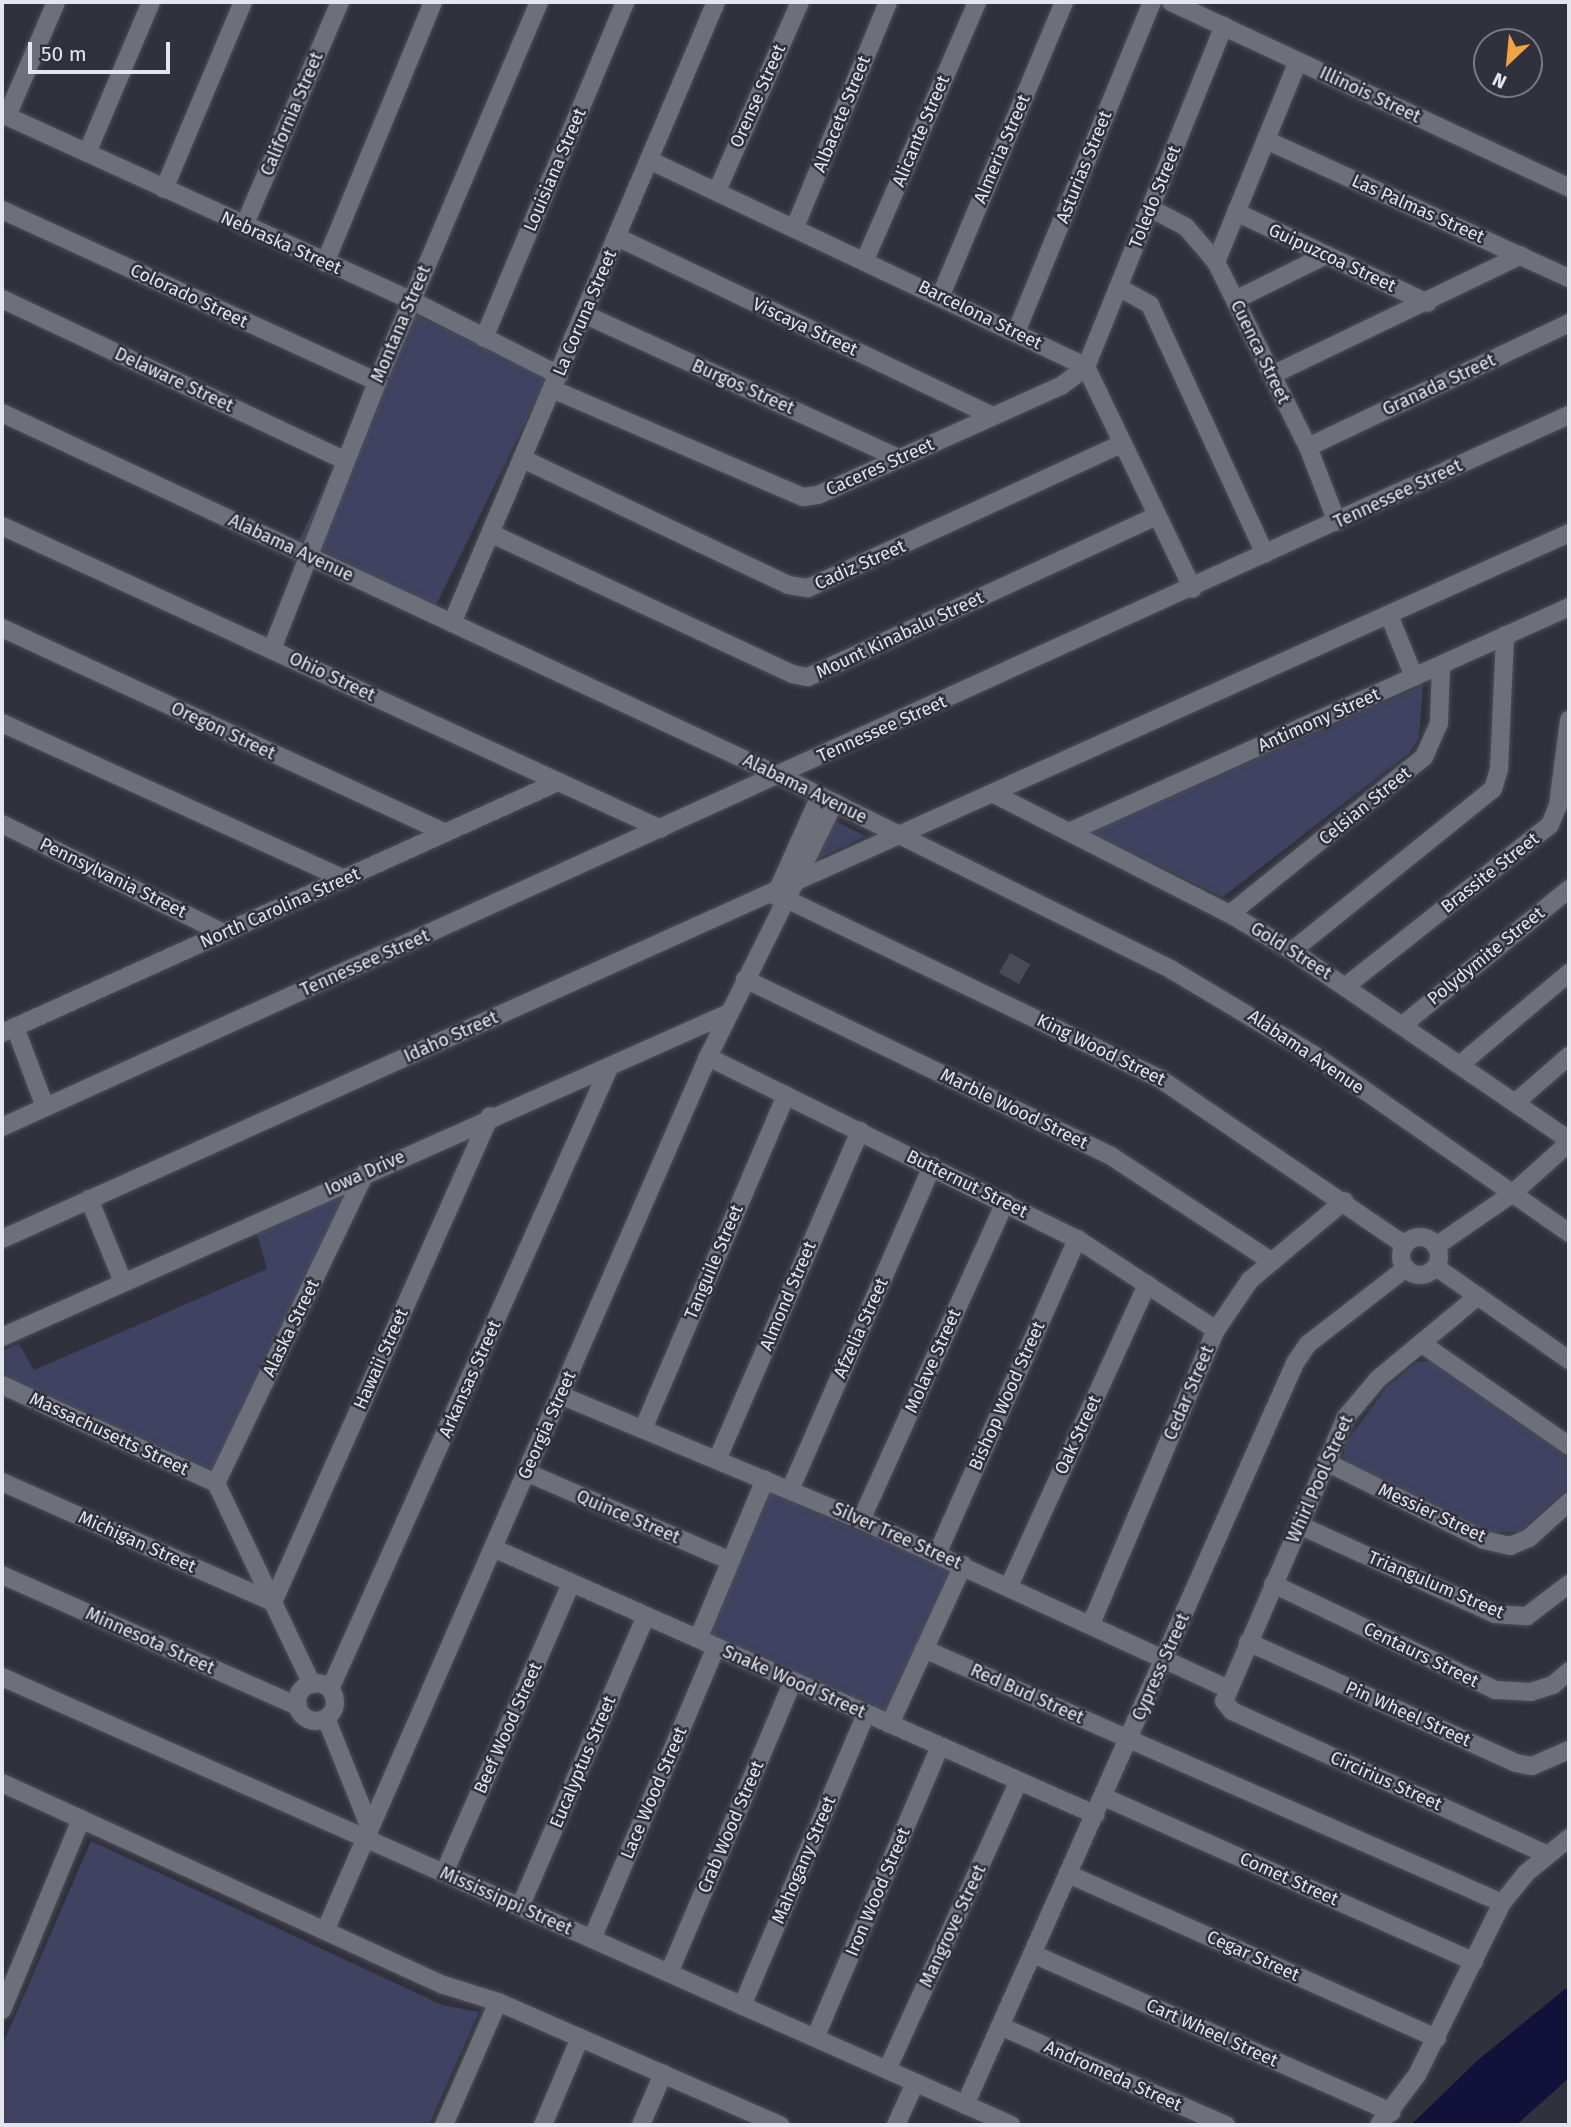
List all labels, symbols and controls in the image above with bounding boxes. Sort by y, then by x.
scale bar [32,28,173,72]
north arrow [1473,28,1543,98]
text: 50 m [41,41,87,67]
street label: Orense Street [726,41,790,151]
street label: California Street [256,49,328,179]
street label: Albacete Street [809,53,875,175]
street label: Illinois Street [1316,62,1424,128]
text: N [1489,67,1510,94]
street label: Alicante Street [888,72,954,190]
street label: Almeria Street [969,91,1035,207]
street label: Louisiana Street [519,105,591,235]
street label: Asturias Street [1052,108,1116,226]
street label: Toledo Street [1125,143,1185,251]
street label: Las Palmas Street [1348,170,1488,248]
street label: Nebraska Street [217,207,345,279]
street label: Guipuzcoa Street [1265,219,1399,297]
street label: La Coruna Street [549,247,621,379]
street label: Colorado Street [127,259,251,333]
street label: Montana Street [367,262,435,386]
street label: Barcelona Street [915,276,1045,354]
street label: Viscaya Street [749,293,861,361]
street label: Cuenca Street [1226,297,1294,407]
street label: Delaware Street [111,343,237,417]
street label: Granada Street [1379,349,1499,421]
street label: Burgos Street [689,355,797,419]
street label: Caceres Street [823,434,937,500]
street label: Tennessee Street [1330,455,1466,533]
street label: Alabama Avenue [225,510,357,586]
street label: Cadiz Street [811,535,909,595]
street label: Mount Kinabalu Street [813,587,987,683]
street label: Ohio Street [286,648,378,706]
street label: Antimony Street [1255,683,1383,757]
street label: Tennessee Street [814,691,950,767]
street label: Oregon Street [167,697,279,765]
street label: Alabama Avenue [739,750,871,828]
street label: Celsian Street [1315,762,1415,850]
street label: Brassite Street [1437,828,1543,918]
street label: Pennsylvania Street [36,833,190,923]
street label: North Carolina Street [197,863,363,953]
street label: Polydymite Street [1423,902,1549,1010]
street label: Gold Street [1247,918,1335,984]
street label: Tennessee Street [297,925,433,1001]
street label: Alabama Avenue [1244,1005,1368,1099]
street label: Idaho Street [401,1007,501,1067]
street label: King Wood Street [1033,1010,1169,1090]
street label: Marble Wood Street [937,1064,1091,1154]
street label: Butternut Street [903,1145,1031,1223]
street label: Iowa Drive [322,1146,408,1200]
street label: Tanguile Street [680,1202,748,1322]
street label: Almond Street [755,1238,821,1354]
street label: Afzelia Street [829,1275,893,1381]
street label: Alaska Street [258,1276,324,1380]
street label: Hawaii Street [349,1305,413,1413]
street label: Molave Street [900,1306,966,1416]
street label: Arkansas Street [434,1317,506,1441]
street label: Bishop Wood Street [964,1318,1050,1474]
street label: Cedar Street [1159,1342,1219,1444]
street label: Georgia Street [514,1368,580,1482]
street label: Massachusetts Street [26,1388,192,1480]
street label: Oak Street [1050,1392,1106,1478]
street label: Whirl Pool Street [1282,1412,1358,1546]
street label: Messier Street [1375,1479,1489,1547]
street label: Quince Street [573,1486,683,1548]
street label: Silver Tree Street [829,1498,965,1574]
street label: Michigan Street [75,1506,199,1578]
street label: Triangulum Street [1365,1547,1507,1623]
street label: Minnesota Street [82,1603,218,1679]
street label: Cypress Street [1128,1610,1194,1724]
street label: Centaurs Street [1360,1618,1482,1692]
street label: Snake Wood Street [719,1641,869,1723]
street label: Beef Wood Street [469,1659,547,1797]
street label: Red Bud Street [967,1659,1087,1729]
street label: Pin Wheel Street [1342,1677,1474,1751]
street label: Eucalyptus Street [545,1693,621,1831]
street label: Lace Wood Street [616,1724,692,1862]
street label: Circirius Street [1327,1747,1445,1815]
street label: Crab Wood Street [693,1758,769,1896]
street label: Mahogany Street [767,1793,841,1927]
street label: Iron Wood Street [841,1824,915,1960]
street label: Comet Street [1236,1848,1342,1910]
street label: Mangrove Street [915,1861,991,1991]
street label: Mississippi Street [436,1862,576,1940]
street label: Cegar Street [1203,1926,1303,1986]
street label: Cart Wheel Street [1143,1994,1281,2072]
street label: Andromeda Street [1041,2036,1185,2116]

